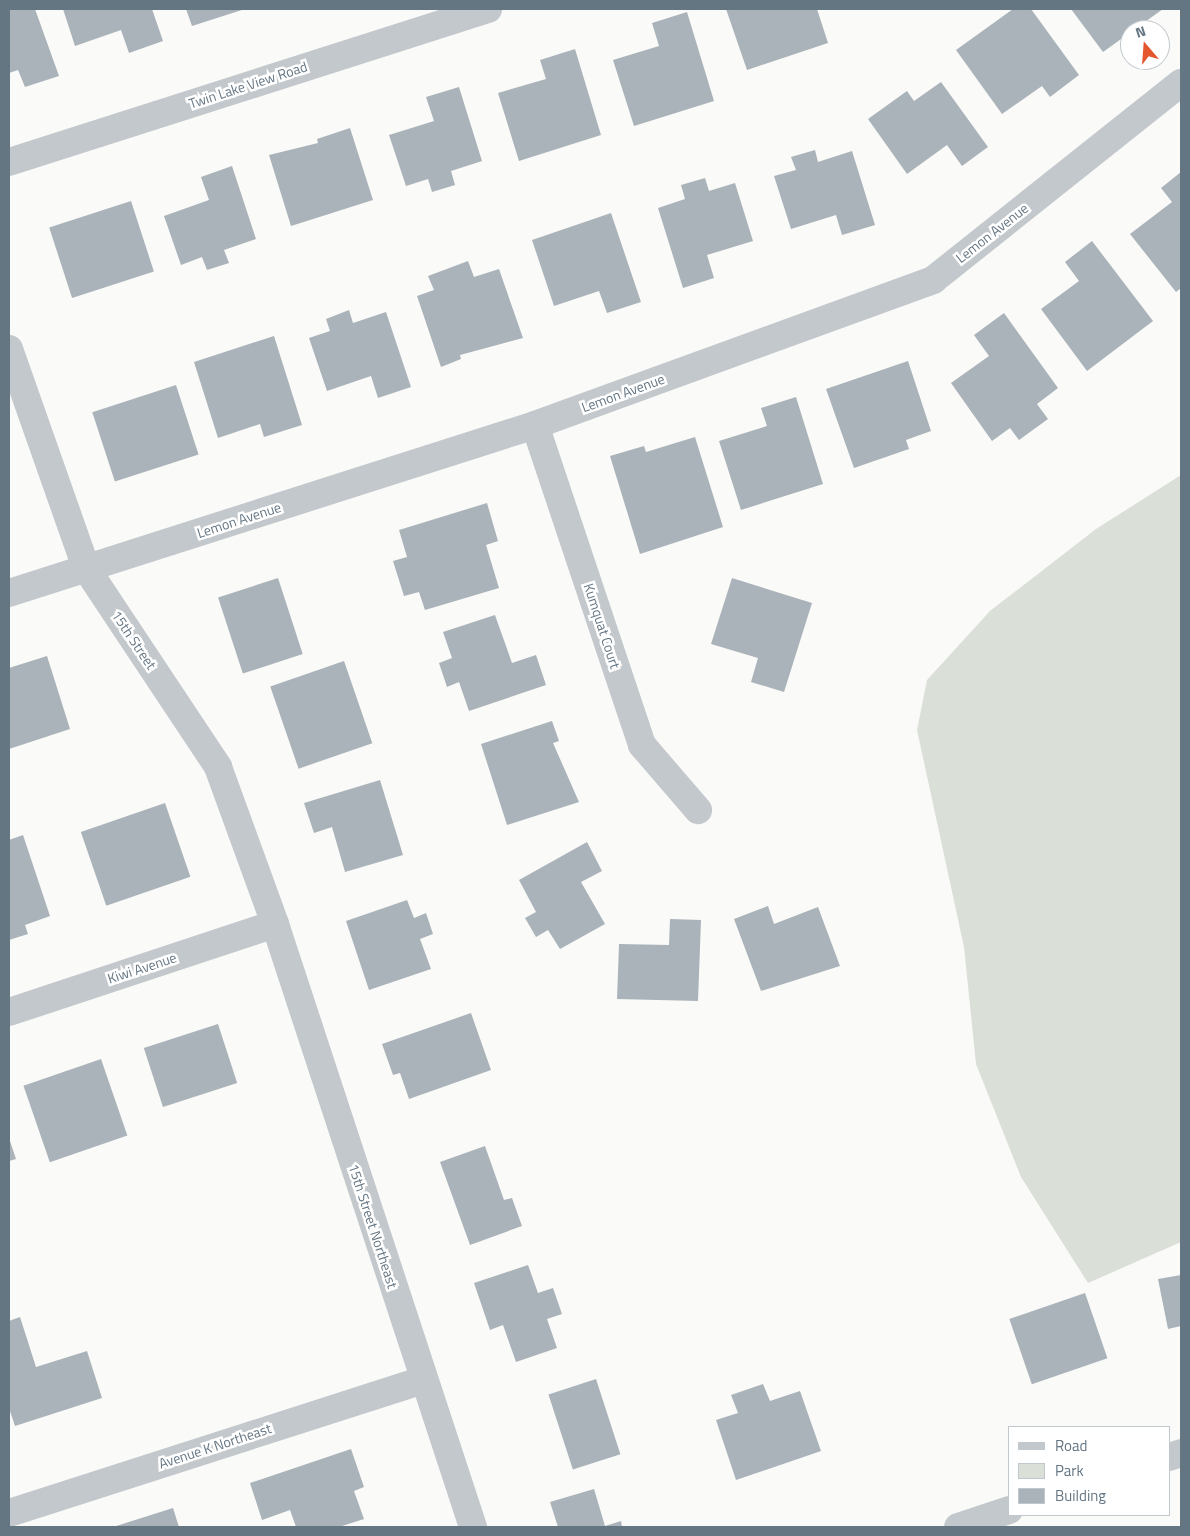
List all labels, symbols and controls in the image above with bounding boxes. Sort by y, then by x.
north arrow [1120,20,1170,70]
text: N [1133,20,1148,43]
street label: Twin Lake View Road [187,58,309,112]
street label: Lemon Avenue [952,200,1032,266]
street label: Lemon Avenue [579,370,667,416]
street label: Lemon Avenue [195,499,283,541]
street label: Kumquat Court [580,581,624,671]
street label: 15th Street [108,607,160,673]
street label: Kiwi Avenue [105,949,179,987]
street label: 15th Street Northeast [345,1162,401,1290]
street label: Avenue K Northeast [157,1420,273,1472]
legend [1008,1426,1170,1516]
text: Road [1055,1434,1087,1457]
text: Park [1055,1459,1084,1482]
text: Building [1055,1484,1106,1507]

